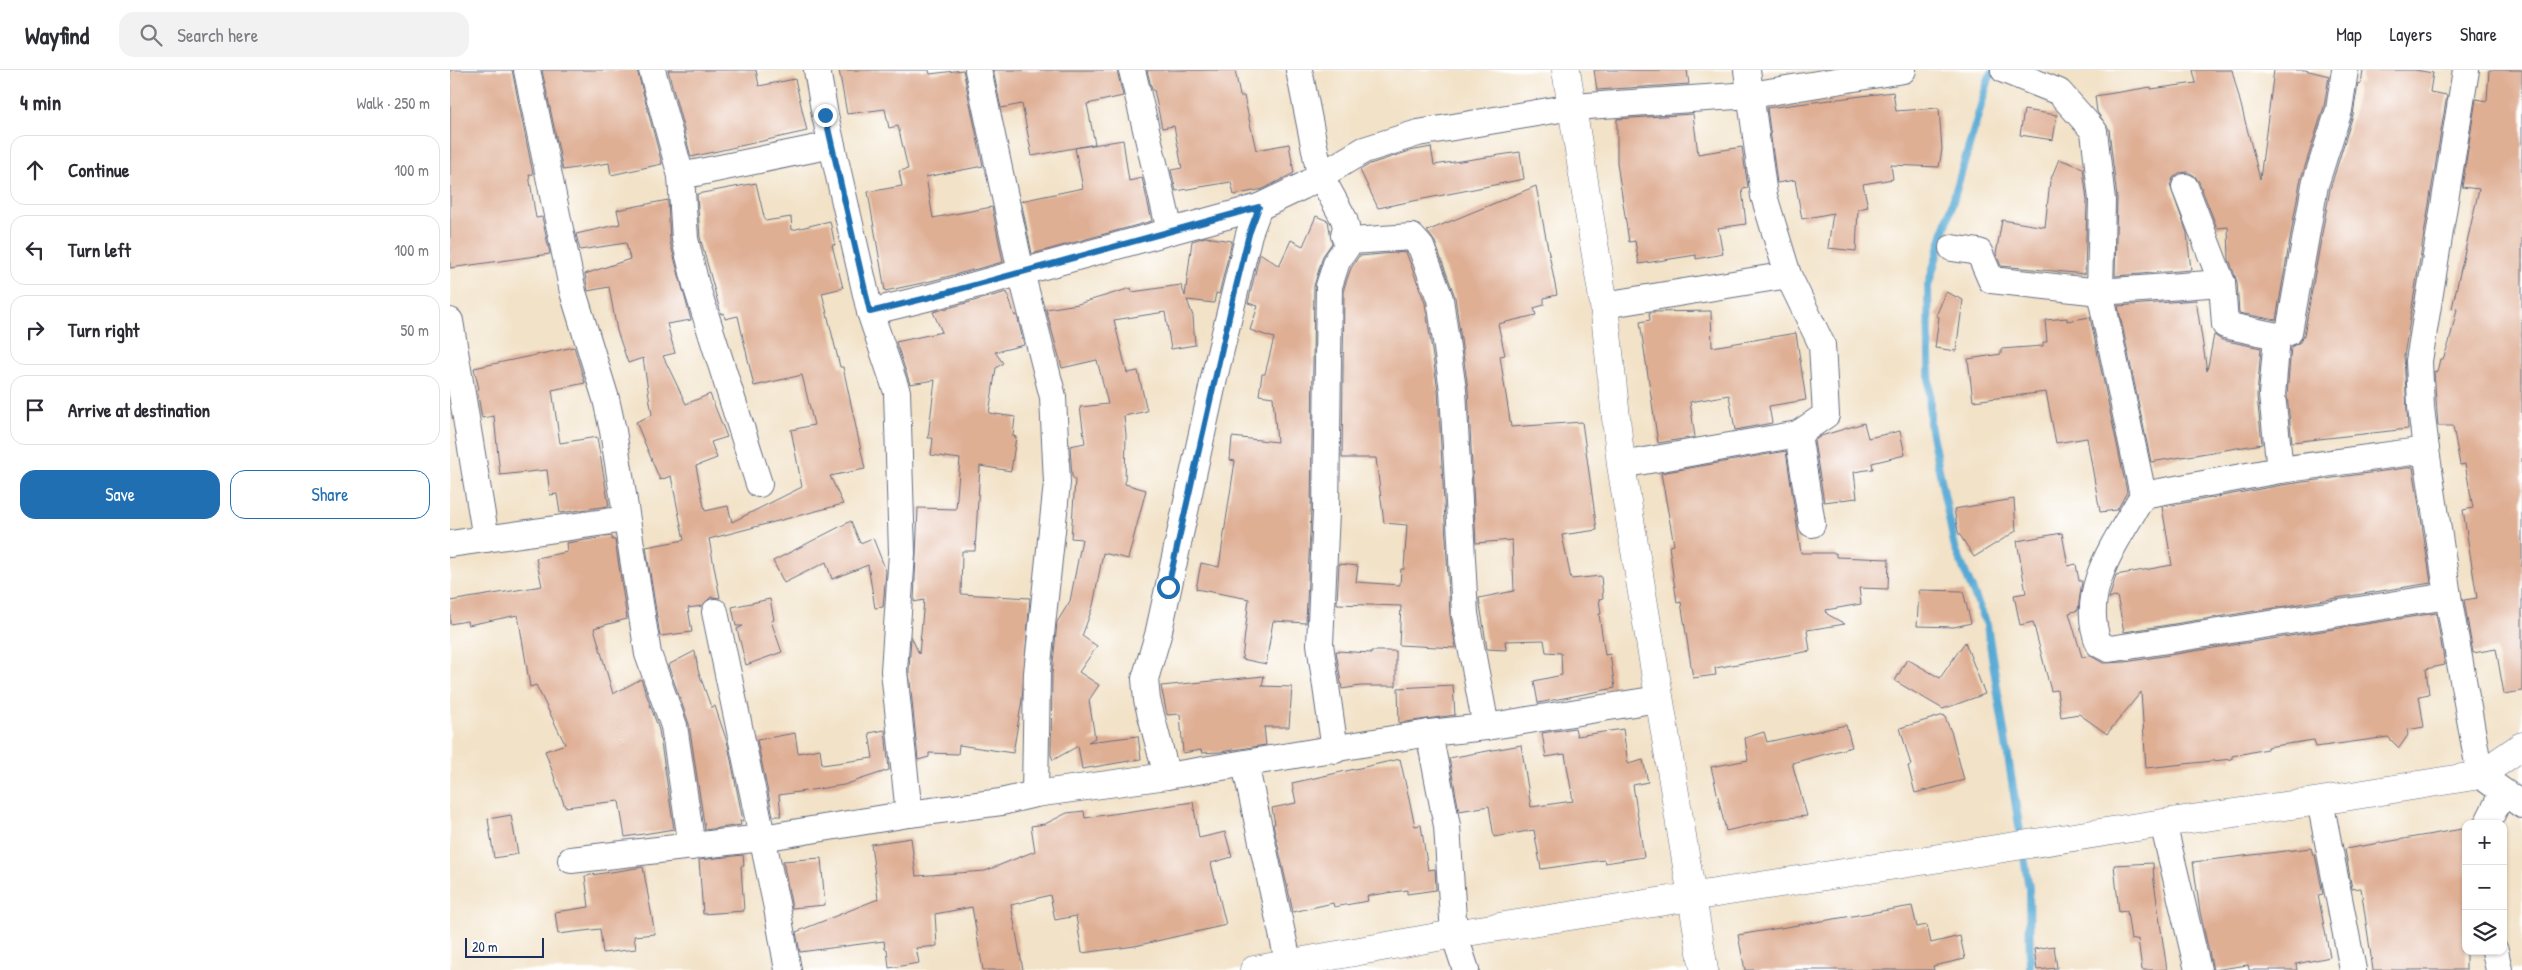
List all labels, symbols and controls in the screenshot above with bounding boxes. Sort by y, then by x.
search box [119,12,469,57]
text: Wayfind [25,19,89,51]
icon: search [137,21,165,49]
text: Search here [177,22,258,48]
text: Map [2336,22,2362,47]
text: Layers [2390,22,2432,47]
text: Share [2460,22,2497,47]
text: 4 min [20,88,61,117]
text: Walk · 250 m [356,92,430,114]
route end [814,104,837,127]
icon: ahead [21,156,49,184]
text: Continue [68,157,129,183]
text: 100 m [394,159,429,181]
icon: left [21,236,49,264]
text: Turn left [68,237,131,263]
text: 100 m [394,239,429,261]
icon: right [21,316,49,344]
text: Turn right [68,317,139,343]
text: 50 m [401,319,429,341]
icon: arrive [21,396,49,424]
text: Arrive at destination [68,397,210,423]
button: Save [20,470,220,519]
button: Share [230,470,430,519]
route start [1157,576,1180,599]
map controls [2462,820,2507,955]
button: + [2462,820,2507,865]
button: − [2462,865,2507,910]
button: layers [2462,910,2507,955]
scale bar [465,935,544,958]
text: 20 m [472,937,498,956]

